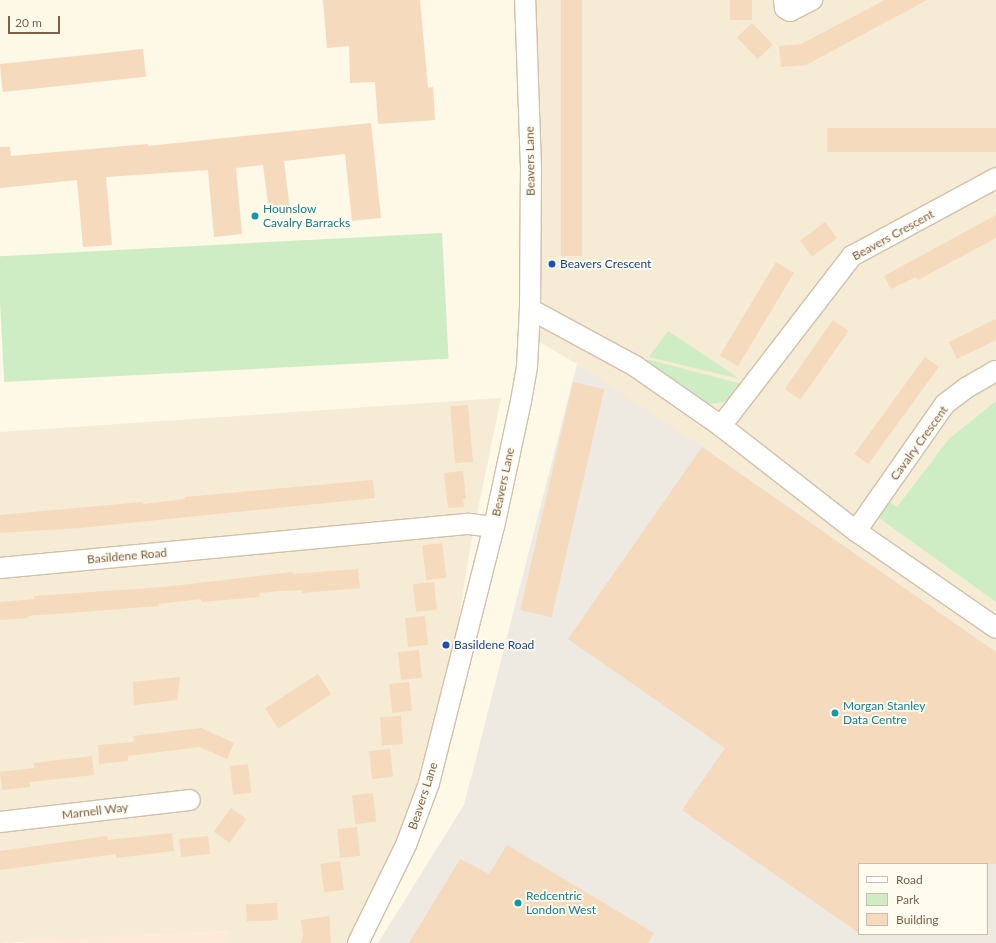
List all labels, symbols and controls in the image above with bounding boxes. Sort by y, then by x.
scale bar [10,8,62,34]
text: 20 m [15,15,42,30]
street label: Beavers Lane [522,126,538,196]
place label: Hounslow Cavalry Barracks [263,202,351,230]
street label: Beavers Crescent [850,207,936,263]
marker: Hounslow Cavalry Barracks [250,211,260,221]
place label: Beavers Crescent [560,257,651,271]
marker: Beavers Crescent [547,259,557,269]
street label: Cavalry Crescent [887,403,951,483]
street label: Beavers Lane [489,446,517,518]
street label: Basildene Road [86,545,168,567]
place label: Basildene Road [454,638,534,652]
marker: Basildene Road [441,640,451,650]
place label: Morgan Stanley Data Centre [843,699,925,727]
marker: Morgan Stanley Data Centre [830,708,840,718]
street label: Beavers Lane [405,761,441,831]
street label: Marnell Way [61,800,129,822]
legend [858,863,988,935]
text: Road [896,872,923,887]
place label: Redcentric London West [526,889,596,917]
text: Park [896,892,919,907]
marker: Redcentric London West [513,898,523,908]
text: Building [896,912,939,927]

